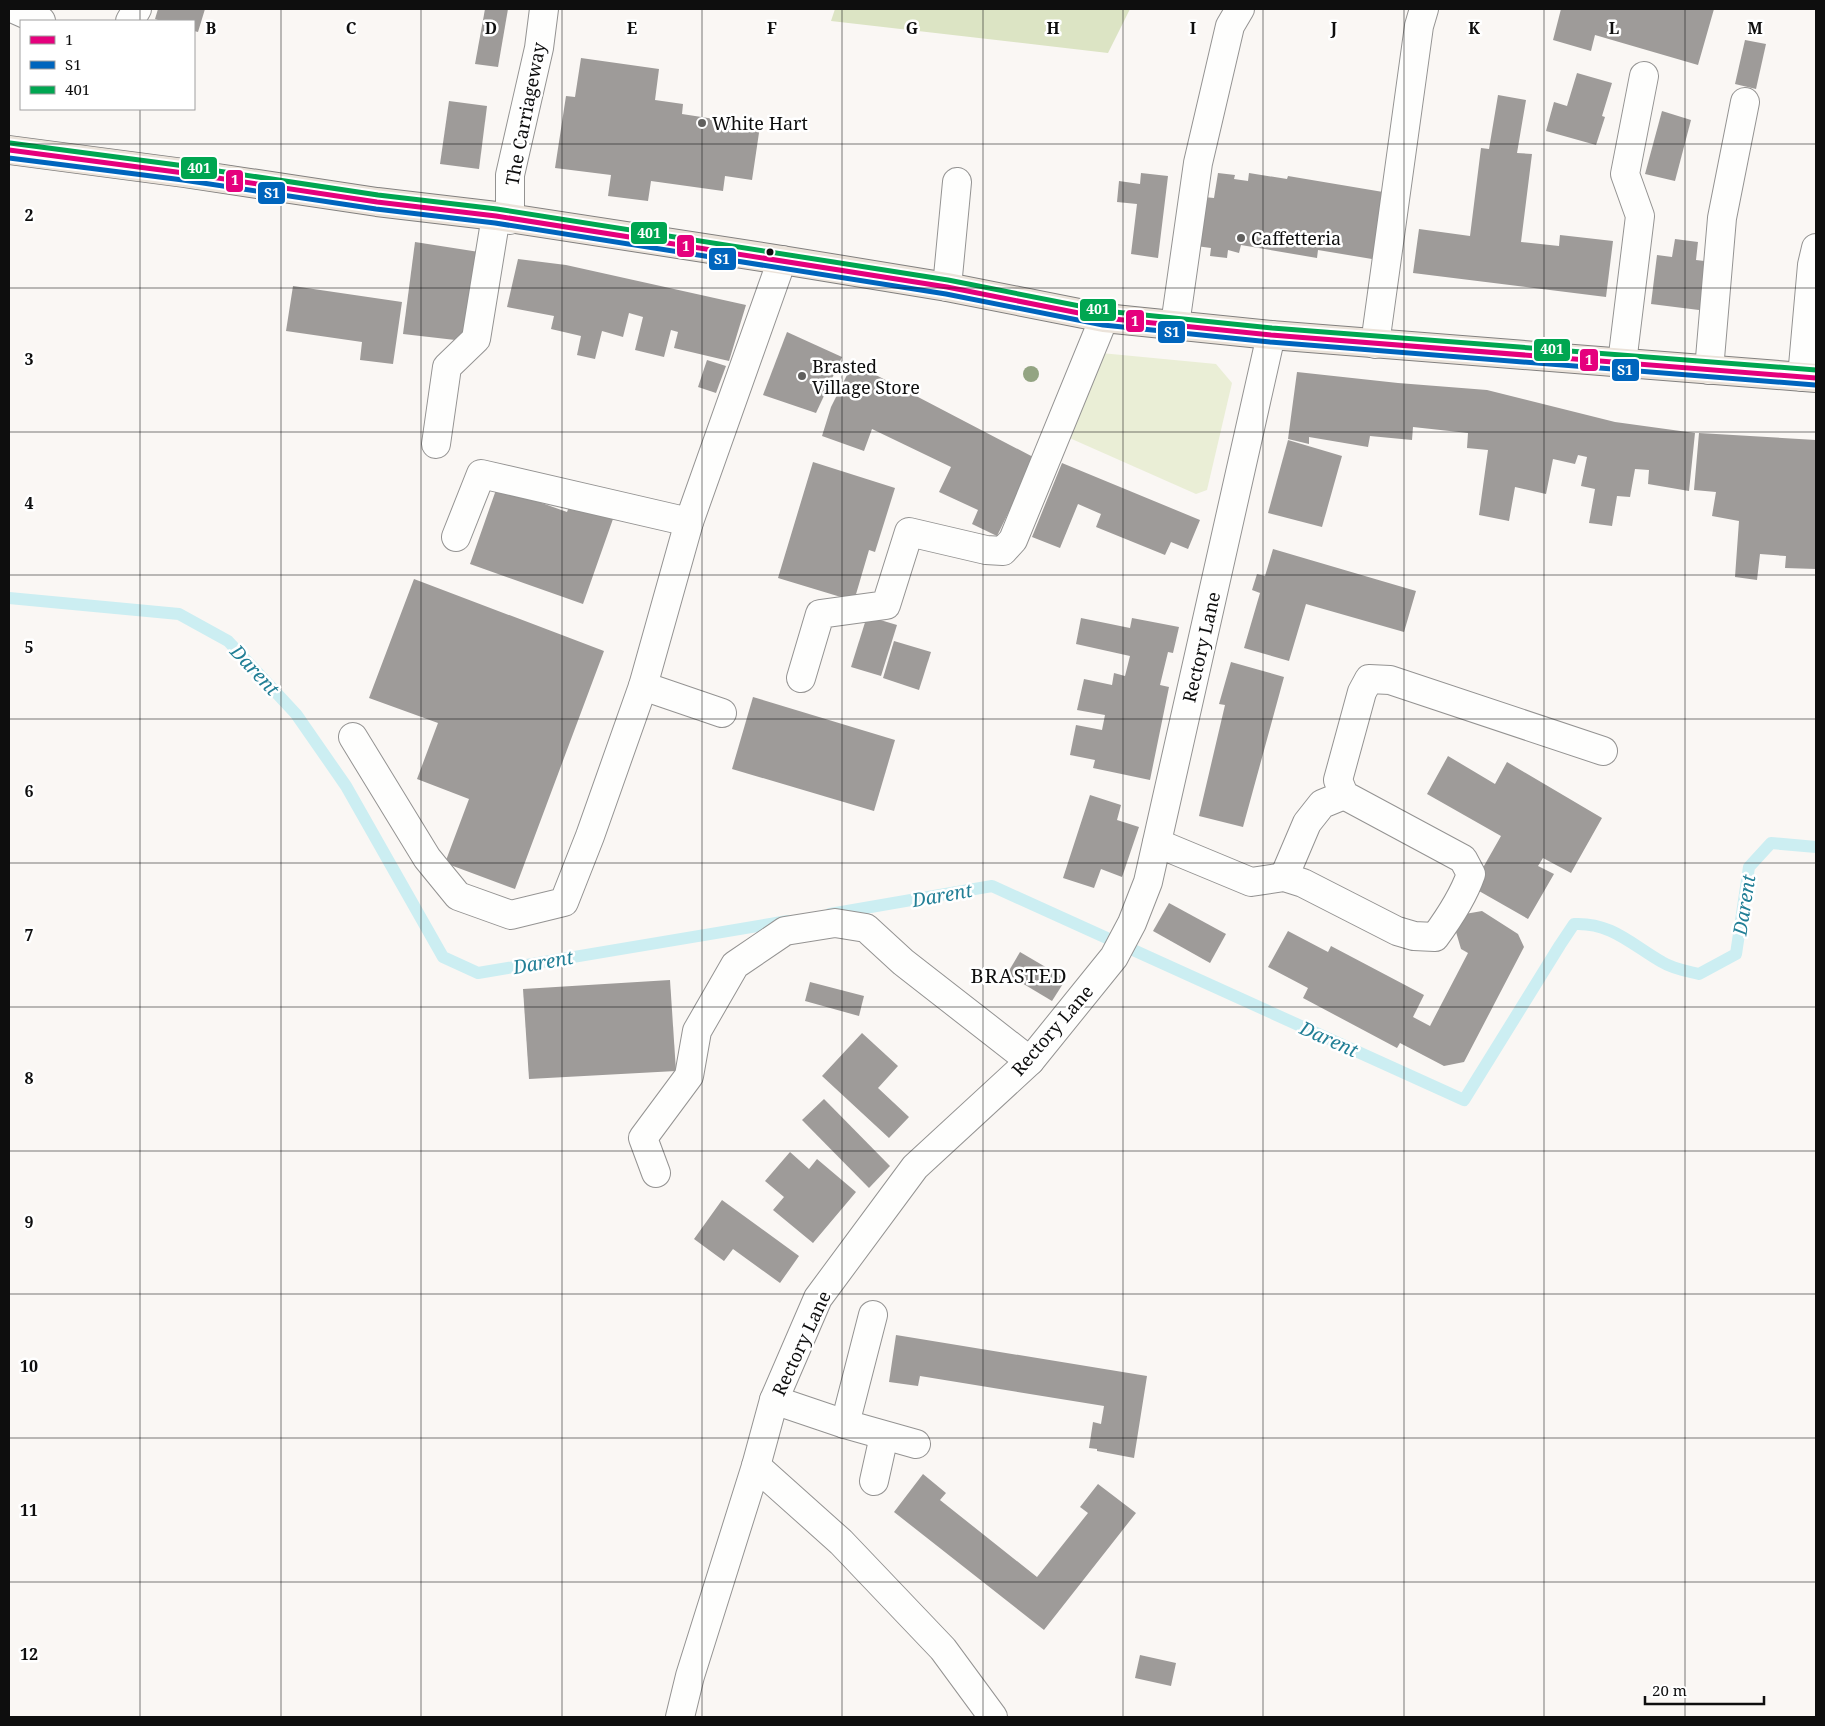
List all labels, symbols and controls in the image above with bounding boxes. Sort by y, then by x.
text: B [206,17,217,39]
text: C [346,17,357,39]
text: D [485,17,497,39]
text: E [627,17,637,39]
text: F [767,17,777,39]
text: G [906,17,918,39]
text: H [1046,17,1060,39]
text: I [1190,17,1196,39]
text: J [1330,17,1338,39]
text: K [1468,17,1480,39]
text: L [1609,17,1619,39]
text: M [1747,17,1763,39]
legend [20,20,195,110]
text: 1 [65,29,73,49]
street label: The Carriageway [499,39,551,188]
text: S1 [65,54,82,74]
text: 401 [65,79,90,99]
place label: White Hart [712,111,808,135]
marker: White Hart [696,117,708,129]
line badge: 401 [180,156,218,180]
text: 401 [187,158,211,177]
line badge: 1 [225,169,244,193]
text: 1 [231,170,239,189]
line badge: S1 [257,181,286,205]
text: S1 [264,183,280,202]
text: 2 [24,204,34,226]
line badge: 401 [630,221,668,245]
text: 401 [637,223,661,242]
place label: Caffetteria [1251,226,1341,250]
marker: Caffetteria [1235,232,1247,244]
line badge: 1 [676,234,695,258]
text: 1 [682,236,690,255]
line badge: S1 [708,247,737,271]
unlabelled marker [765,247,775,257]
text: S1 [714,249,730,268]
line badge: 401 [1079,298,1117,322]
text: 401 [1086,299,1110,318]
line badge: 1 [1125,309,1145,333]
text: 1 [1131,311,1139,330]
line badge: S1 [1157,320,1186,344]
text: S1 [1164,322,1180,341]
line badge: 401 [1533,338,1571,362]
text: 401 [1540,339,1564,358]
text: 3 [24,348,34,370]
line badge: 1 [1579,348,1599,372]
text: 1 [1585,350,1593,369]
place label: Brasted Village Store [812,354,920,399]
line badge: S1 [1611,358,1640,382]
text: S1 [1617,360,1633,379]
marker: Brasted Village Store [796,370,808,382]
text: 4 [24,492,34,514]
street label: Rectory Lane [1177,589,1225,705]
text: 5 [24,636,34,658]
water label: Darent [224,638,286,702]
text: 6 [24,780,34,802]
water label: Darent [1726,872,1762,938]
water label: Darent [909,877,975,913]
text: 7 [24,924,34,946]
water label: Darent [510,944,576,980]
district label: BRASTED [970,962,1068,989]
street label: Rectory Lane [1006,980,1098,1080]
water label: Darent [1295,1014,1363,1064]
text: 8 [24,1067,34,1089]
text: 9 [24,1211,34,1233]
street label: Rectory Lane [766,1287,836,1399]
text: 10 [20,1355,38,1377]
text: 11 [20,1499,38,1521]
text: 12 [20,1643,38,1665]
scale bar [1645,1674,1764,1706]
text: 20 m [1652,1680,1687,1700]

